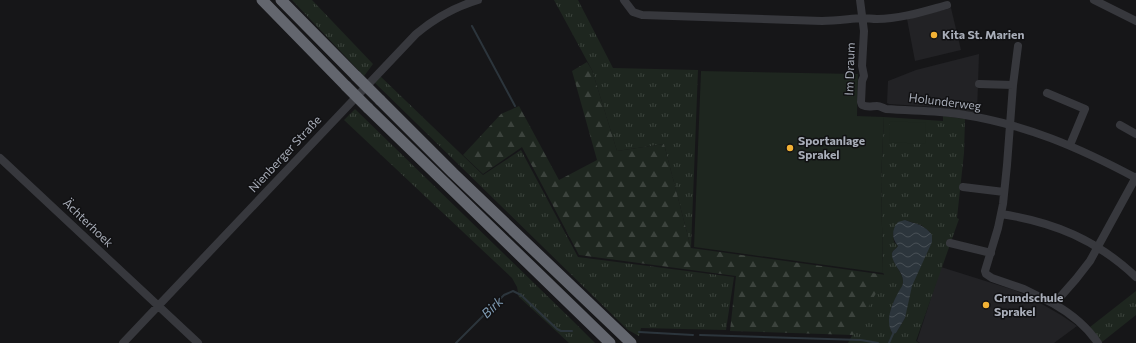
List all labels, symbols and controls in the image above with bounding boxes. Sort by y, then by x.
place label: Kita St. Marien [942,27,1024,41]
marker: Kita St. Marien [929,30,939,40]
street label: Im Draum [841,42,857,96]
street label: Holunderweg [908,90,983,112]
street label: Nienberger Straße [245,112,323,195]
place label: Sportanlage Sprakel [798,133,865,161]
marker: Sportanlage Sprakel [785,143,795,153]
street label: Ächterhoek [61,195,117,250]
place label: Grundschule Sprakel [994,290,1063,318]
water label: Birk [478,292,507,321]
marker: Grundschule Sprakel [981,300,991,310]

